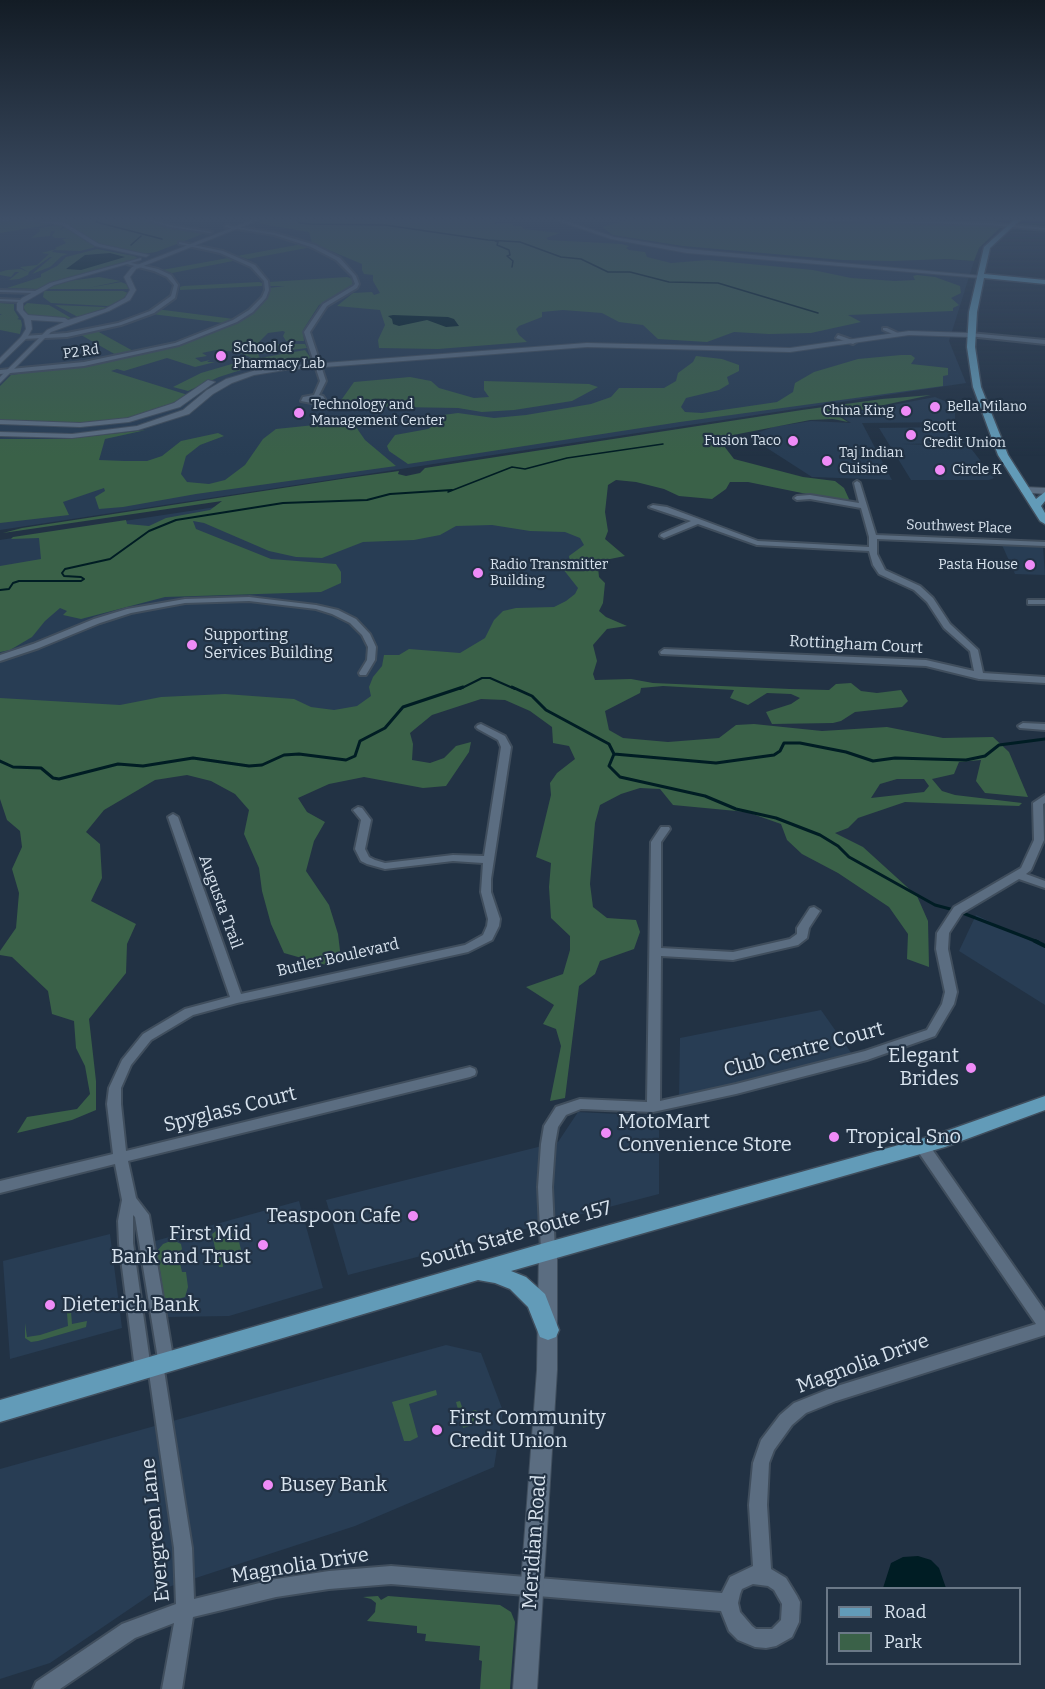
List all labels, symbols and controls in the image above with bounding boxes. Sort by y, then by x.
place label: School of Pharmacy Lab [233,340,325,372]
street label: P2 Rd [62,341,100,363]
marker: School of Pharmacy Lab [214,349,228,363]
place label: Technology and Management Center [311,397,444,430]
place label: Bella Milano [947,399,1027,415]
marker: Bella Milano [928,400,942,414]
place label: China King [823,403,894,419]
marker: China King [899,404,913,418]
marker: Technology and Management Center [292,406,306,420]
place label: Scott Credit Union [923,419,1006,452]
marker: Scott Credit Union [904,428,918,442]
place label: Fusion Taco [704,433,781,449]
marker: Fusion Taco [786,434,800,448]
place label: Taj Indian Cuisine [839,445,903,478]
marker: Taj Indian Cuisine [820,454,834,468]
place label: Circle K [952,462,1002,478]
marker: Circle K [933,463,947,477]
street label: Southwest Place [906,517,1012,537]
place label: Radio Transmitter Building [490,557,608,590]
place label: Pasta House [938,557,1018,573]
marker: Pasta House [1023,558,1037,572]
marker: Radio Transmitter Building [471,566,485,580]
place label: Supporting Services Building [204,626,333,664]
street label: Rottingham Court [789,632,923,658]
marker: Supporting Services Building [185,638,199,652]
street label: Augusta Trail [194,852,246,952]
street label: Butler Boulevard [275,935,401,981]
street label: Club Centre Court [721,1017,887,1083]
place label: Elegant Brides [888,1044,959,1091]
marker: Elegant Brides [964,1061,978,1075]
street label: Spyglass Court [161,1082,299,1138]
place label: MotoMart Convenience Store [618,1110,792,1157]
place label: Tropical Sno [846,1125,961,1149]
marker: MotoMart Convenience Store [599,1126,613,1140]
marker: Tropical Sno [827,1130,841,1144]
street label: South State Route 157 [418,1196,614,1274]
place label: Teaspoon Cafe [266,1204,401,1228]
marker: Teaspoon Cafe [406,1209,420,1223]
place label: First Mid Bank and Trust [111,1222,251,1269]
marker: First Mid Bank and Trust [256,1238,270,1252]
place label: Dieterich Bank [62,1293,199,1317]
marker: Dieterich Bank [43,1298,57,1312]
street label: Magnolia Drive [793,1329,933,1399]
place label: First Community Credit Union [449,1406,606,1453]
marker: First Community Credit Union [430,1423,444,1437]
street label: Evergreen Lane [137,1457,175,1603]
place label: Busey Bank [280,1473,387,1497]
street label: Meridian Road [518,1474,552,1610]
marker: Busey Bank [261,1478,275,1492]
street label: Magnolia Drive [229,1543,371,1589]
legend [826,1587,1021,1665]
text: Road [884,1601,926,1623]
text: Park [884,1631,922,1653]

